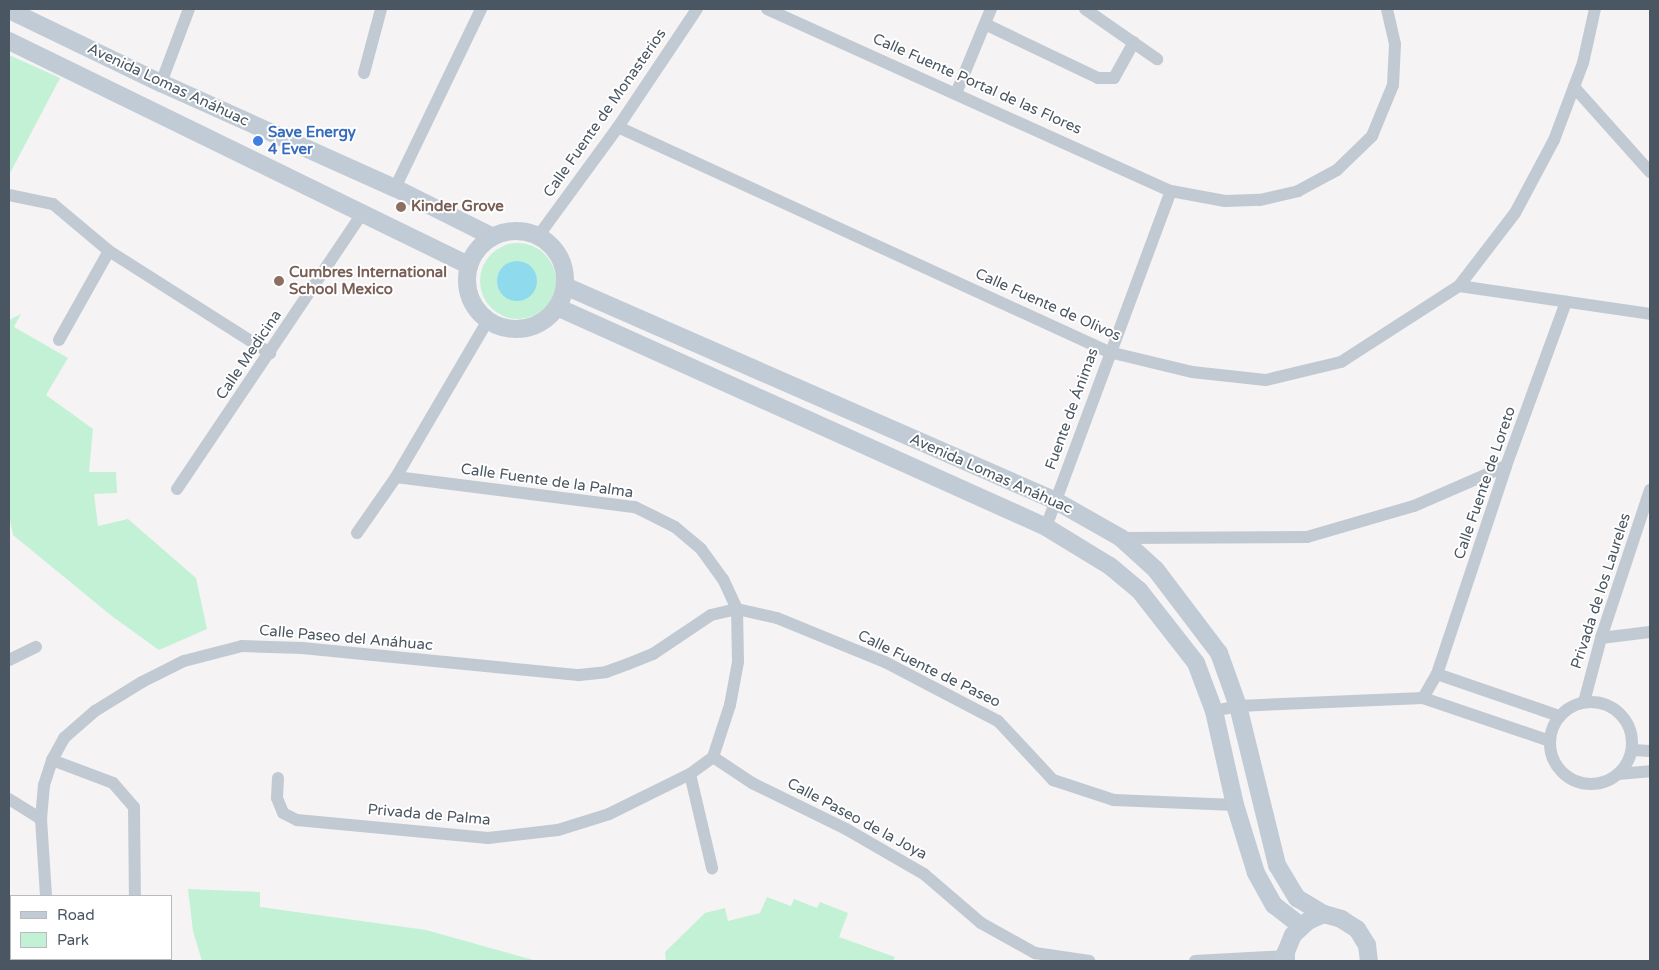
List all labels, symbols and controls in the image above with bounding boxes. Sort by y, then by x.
street label: Calle Fuente de Monasterios [540,25,670,201]
street label: Calle Fuente Portal de las Flores [870,30,1084,138]
street label: Avenida Lomas Anáhuac [84,40,252,130]
place label: Save Energy 4 Ever [268,123,356,158]
marker: Save Energy 4 Ever [252,135,264,147]
place label: Kinder Grove [411,198,504,216]
marker: Kinder Grove [395,201,407,213]
place label: Cumbres International School Mexico [289,263,447,298]
street label: Calle Fuente de Olivos [972,265,1124,345]
marker: Cumbres International School Mexico [273,275,285,287]
street label: Calle Medicina [212,307,286,403]
street label: Fuente de Ánimas [1042,346,1102,472]
street label: Calle Fuente de Loreto [1450,404,1520,562]
street label: Avenida Lomas Anáhuac [907,430,1075,518]
street label: Calle Fuente de la Palma [460,460,634,502]
street label: Privada de los Laureles [1567,511,1635,671]
street label: Calle Paseo del Anáhuac [258,621,434,655]
street label: Calle Fuente de Paseo [855,627,1003,711]
street label: Calle Paseo de la Joya [784,774,930,864]
street label: Privada de Palma [367,801,491,829]
legend [10,895,172,960]
text: Road [57,906,95,924]
text: Park [57,931,89,949]

